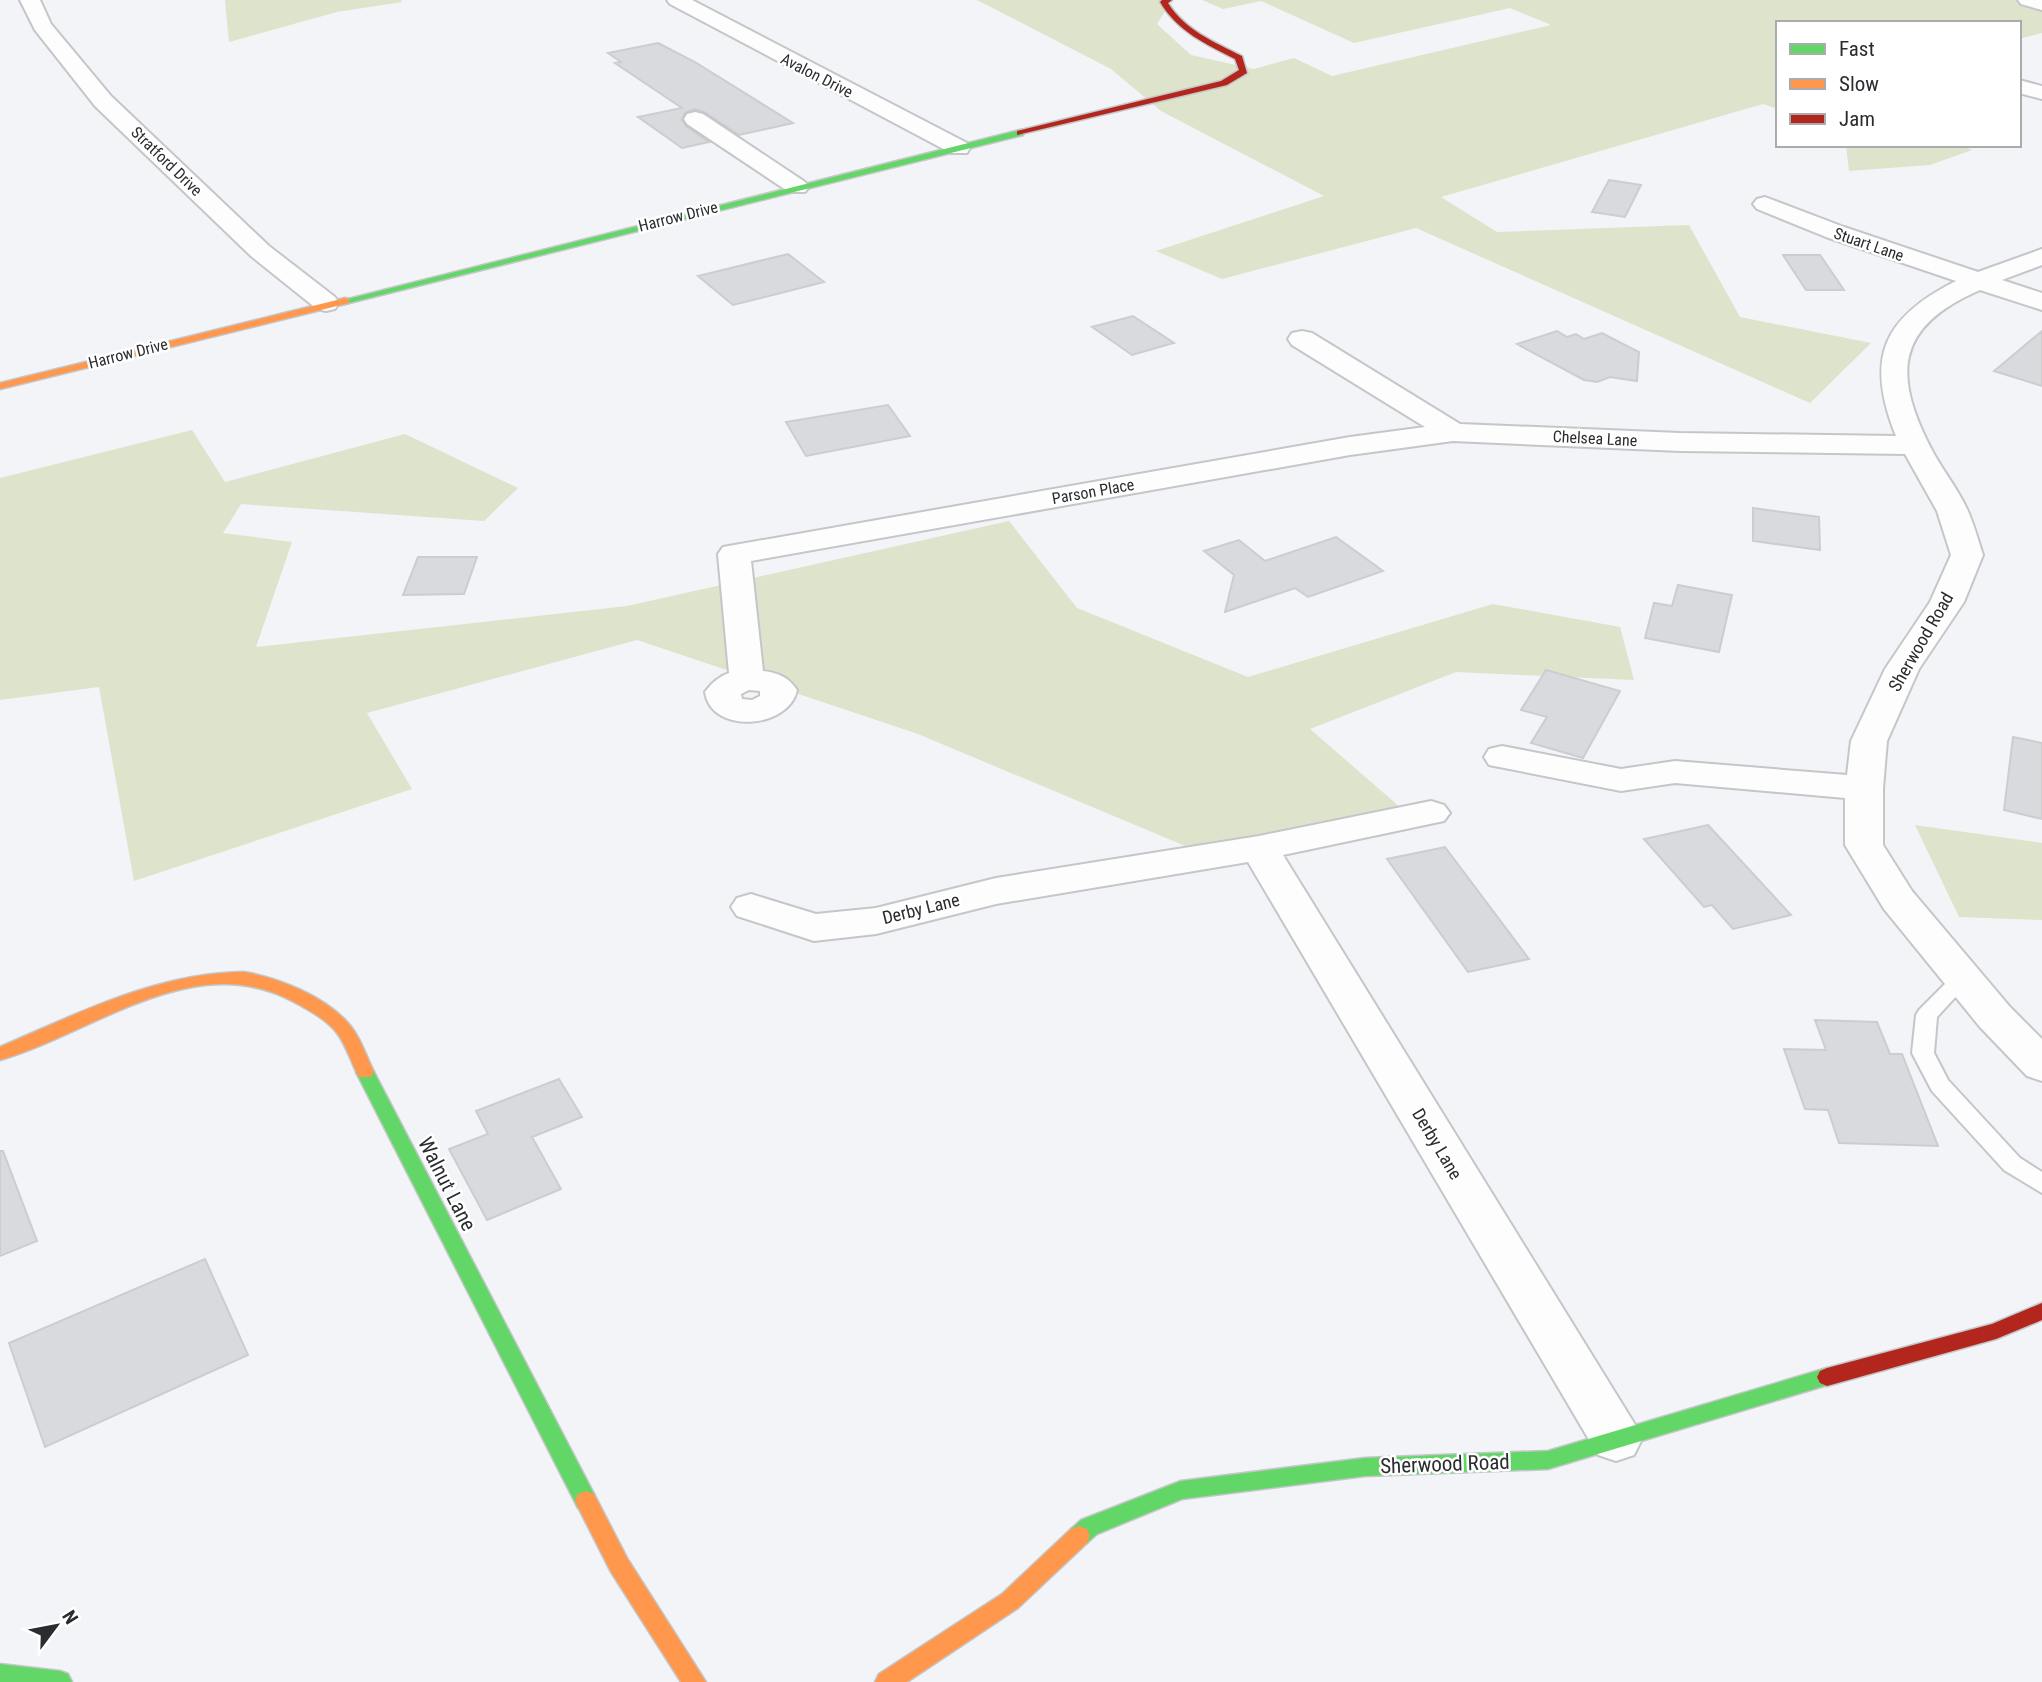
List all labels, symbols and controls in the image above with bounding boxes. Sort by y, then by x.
legend [1776,21,2021,147]
text: Fast [1839,37,1875,61]
street label: Avalon Drive [778,49,856,102]
text: Slow [1839,72,1879,96]
text: Jam [1839,107,1875,131]
street label: Stratford Drive [127,123,206,200]
street label: Harrow Drive [636,197,720,236]
street label: Stuart Lane [1831,224,1906,265]
street label: Harrow Drive [86,334,170,373]
street label: Chelsea Lane [1552,427,1638,450]
street label: Parson Place [1050,475,1136,508]
street label: Sherwood Road [1884,588,1957,695]
street label: Derby Lane [880,889,962,928]
street label: Derby Lane [1408,1104,1467,1183]
street label: Walnut Lane [413,1133,481,1235]
street label: Sherwood Road [1380,1450,1510,1478]
north arrow [21,1591,91,1661]
text: N [57,1606,83,1628]

